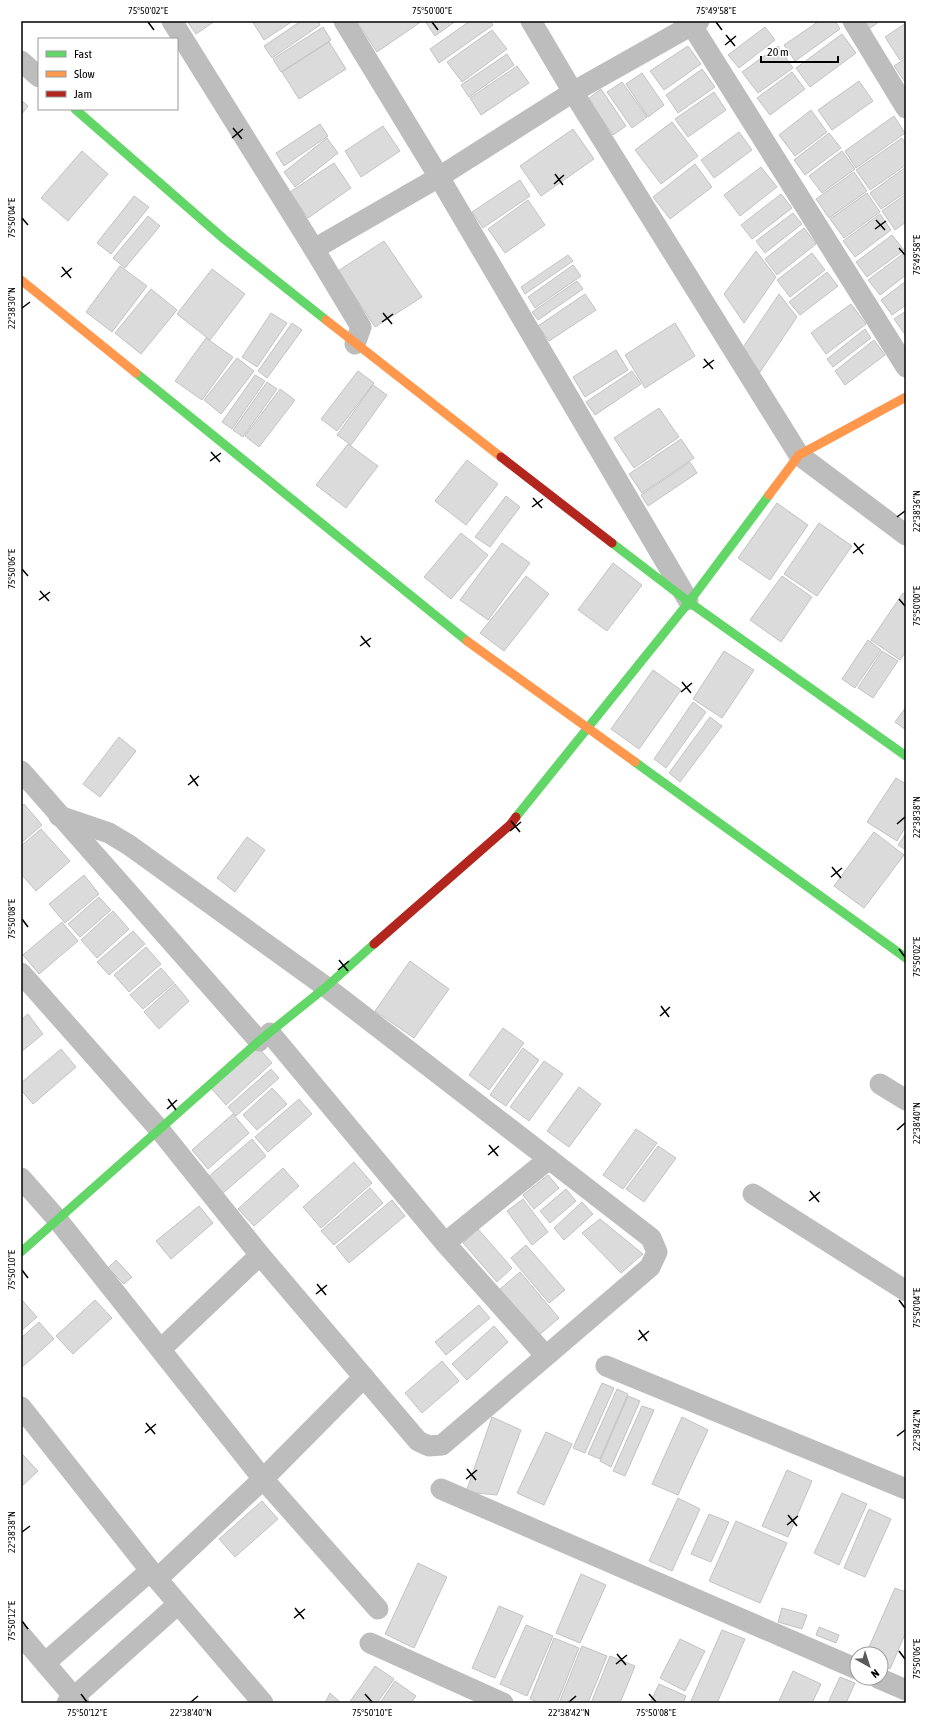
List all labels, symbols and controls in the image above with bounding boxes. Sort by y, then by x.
text: 75°50'02"E [128,5,169,16]
text: 75°50'00"E [412,5,453,16]
text: 75°49'58"E [696,5,737,16]
legend [38,38,178,110]
scale bar [761,38,838,64]
text: 20 m [767,45,789,59]
text: Fast [74,47,92,61]
text: Slow [74,67,95,81]
text: Jam [74,87,92,101]
text: 75°50'04"E [6,197,17,238]
text: 75°49'58"E [911,234,922,275]
text: 22°38'30"N [6,287,17,329]
text: 22°38'36"N [911,490,922,532]
text: 75°50'06"E [6,548,17,589]
text: 75°50'00"E [911,585,922,626]
text: 22°38'38"N [911,796,922,838]
text: 75°50'08"E [6,898,17,939]
text: 75°50'02"E [911,936,922,977]
text: 22°38'40"N [911,1102,922,1144]
text: 75°50'10"E [6,1249,17,1290]
text: 75°50'04"E [911,1287,922,1328]
text: 22°38'42"N [911,1409,922,1451]
text: 22°38'38"N [6,1511,17,1553]
text: 75°50'12"E [6,1600,17,1641]
text: 75°50'06"E [911,1638,922,1679]
north arrow [849,1646,889,1686]
text: N [869,1667,882,1680]
text: 75°50'12"E [67,1707,108,1718]
text: 22°38'40"N [170,1707,212,1718]
text: 75°50'10"E [352,1707,393,1718]
text: 22°38'42"N [548,1707,590,1718]
text: 75°50'08"E [636,1707,677,1718]

